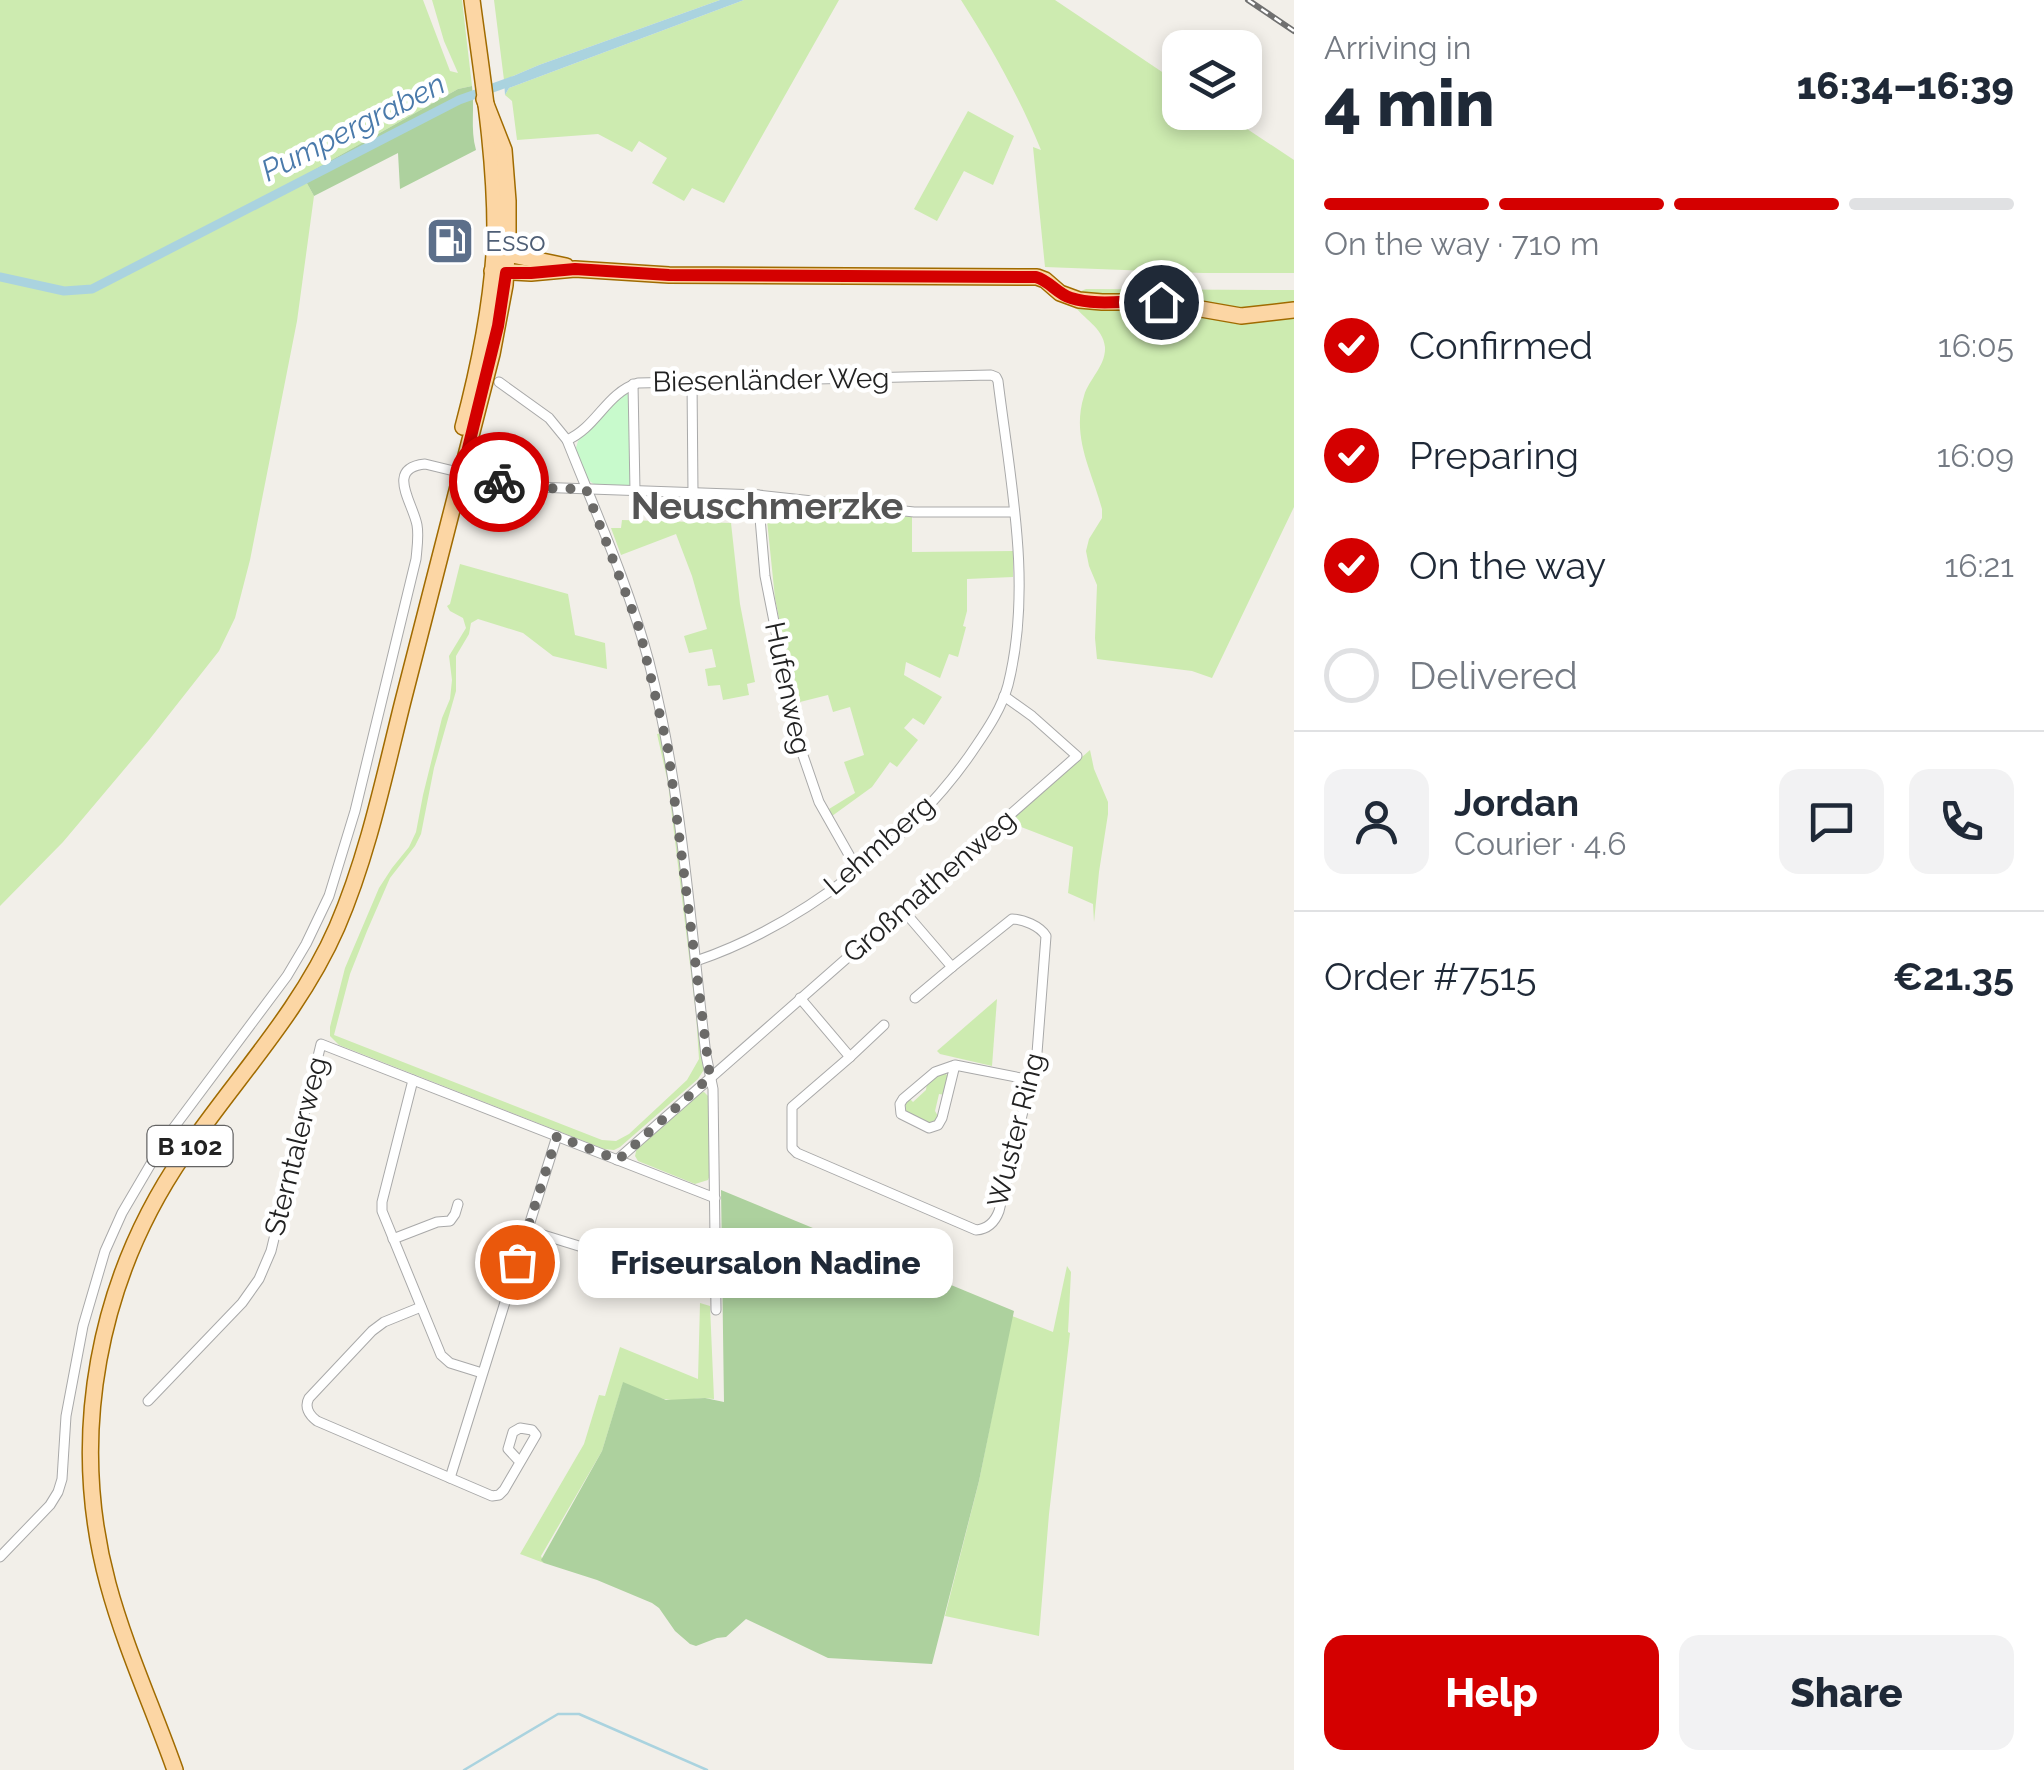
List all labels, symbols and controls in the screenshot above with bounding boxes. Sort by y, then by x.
text: Arriving in [1324,29,1471,66]
map controls [1162,30,1262,130]
button: layers [1162,30,1262,130]
text: 16:34–16:39 [1797,63,2014,108]
text: 4 min [1324,65,1495,141]
water label: Pumpergraben [255,66,451,188]
fuel station icon: Esso [424,215,476,267]
place label: Esso [485,225,546,258]
text: On the way · 710 m [1324,225,1600,262]
pin [1119,260,1204,345]
icon: home [1134,275,1189,330]
icon: check [1324,318,1379,373]
text: Confirmed [1409,323,1593,368]
text: 16:05 [1938,327,2014,364]
street label: Biesenländer Weg [652,361,890,399]
icon: check [1324,428,1379,483]
courier [449,432,549,532]
text: Preparing [1409,433,1579,478]
text: 16:09 [1937,437,2014,474]
icon: bike [472,455,527,510]
district label: Neuschmerzke [631,483,903,528]
icon: check [1324,538,1379,593]
text: On the way [1409,543,1606,588]
text: 16:21 [1945,547,2014,584]
street label: Hufenweg [758,619,818,757]
text: Delivered [1409,653,1578,698]
button: person [1324,769,1429,874]
button: chat [1779,769,1884,874]
button: phone [1909,769,2014,874]
text: Jordan [1454,780,1579,825]
street label: Lehmberg [817,788,941,902]
street label: Großmathenweg [836,803,1022,969]
text: Courier · 4.6 [1454,825,1627,862]
text: Order #7515 [1324,954,1537,999]
text: €21.35 [1893,954,2014,999]
street label: Wuster Ring [981,1049,1051,1211]
street label: Sterntalerweg [258,1053,334,1239]
road number: B 102 [148,1126,232,1166]
pin [475,1220,560,1305]
callout: Friseursalon Nadine [577,1227,952,1297]
icon: bag [490,1235,545,1290]
text: Friseursalon Nadine [610,1244,921,1281]
button: Help [1324,1635,1659,1750]
button: Share [1679,1635,2014,1750]

